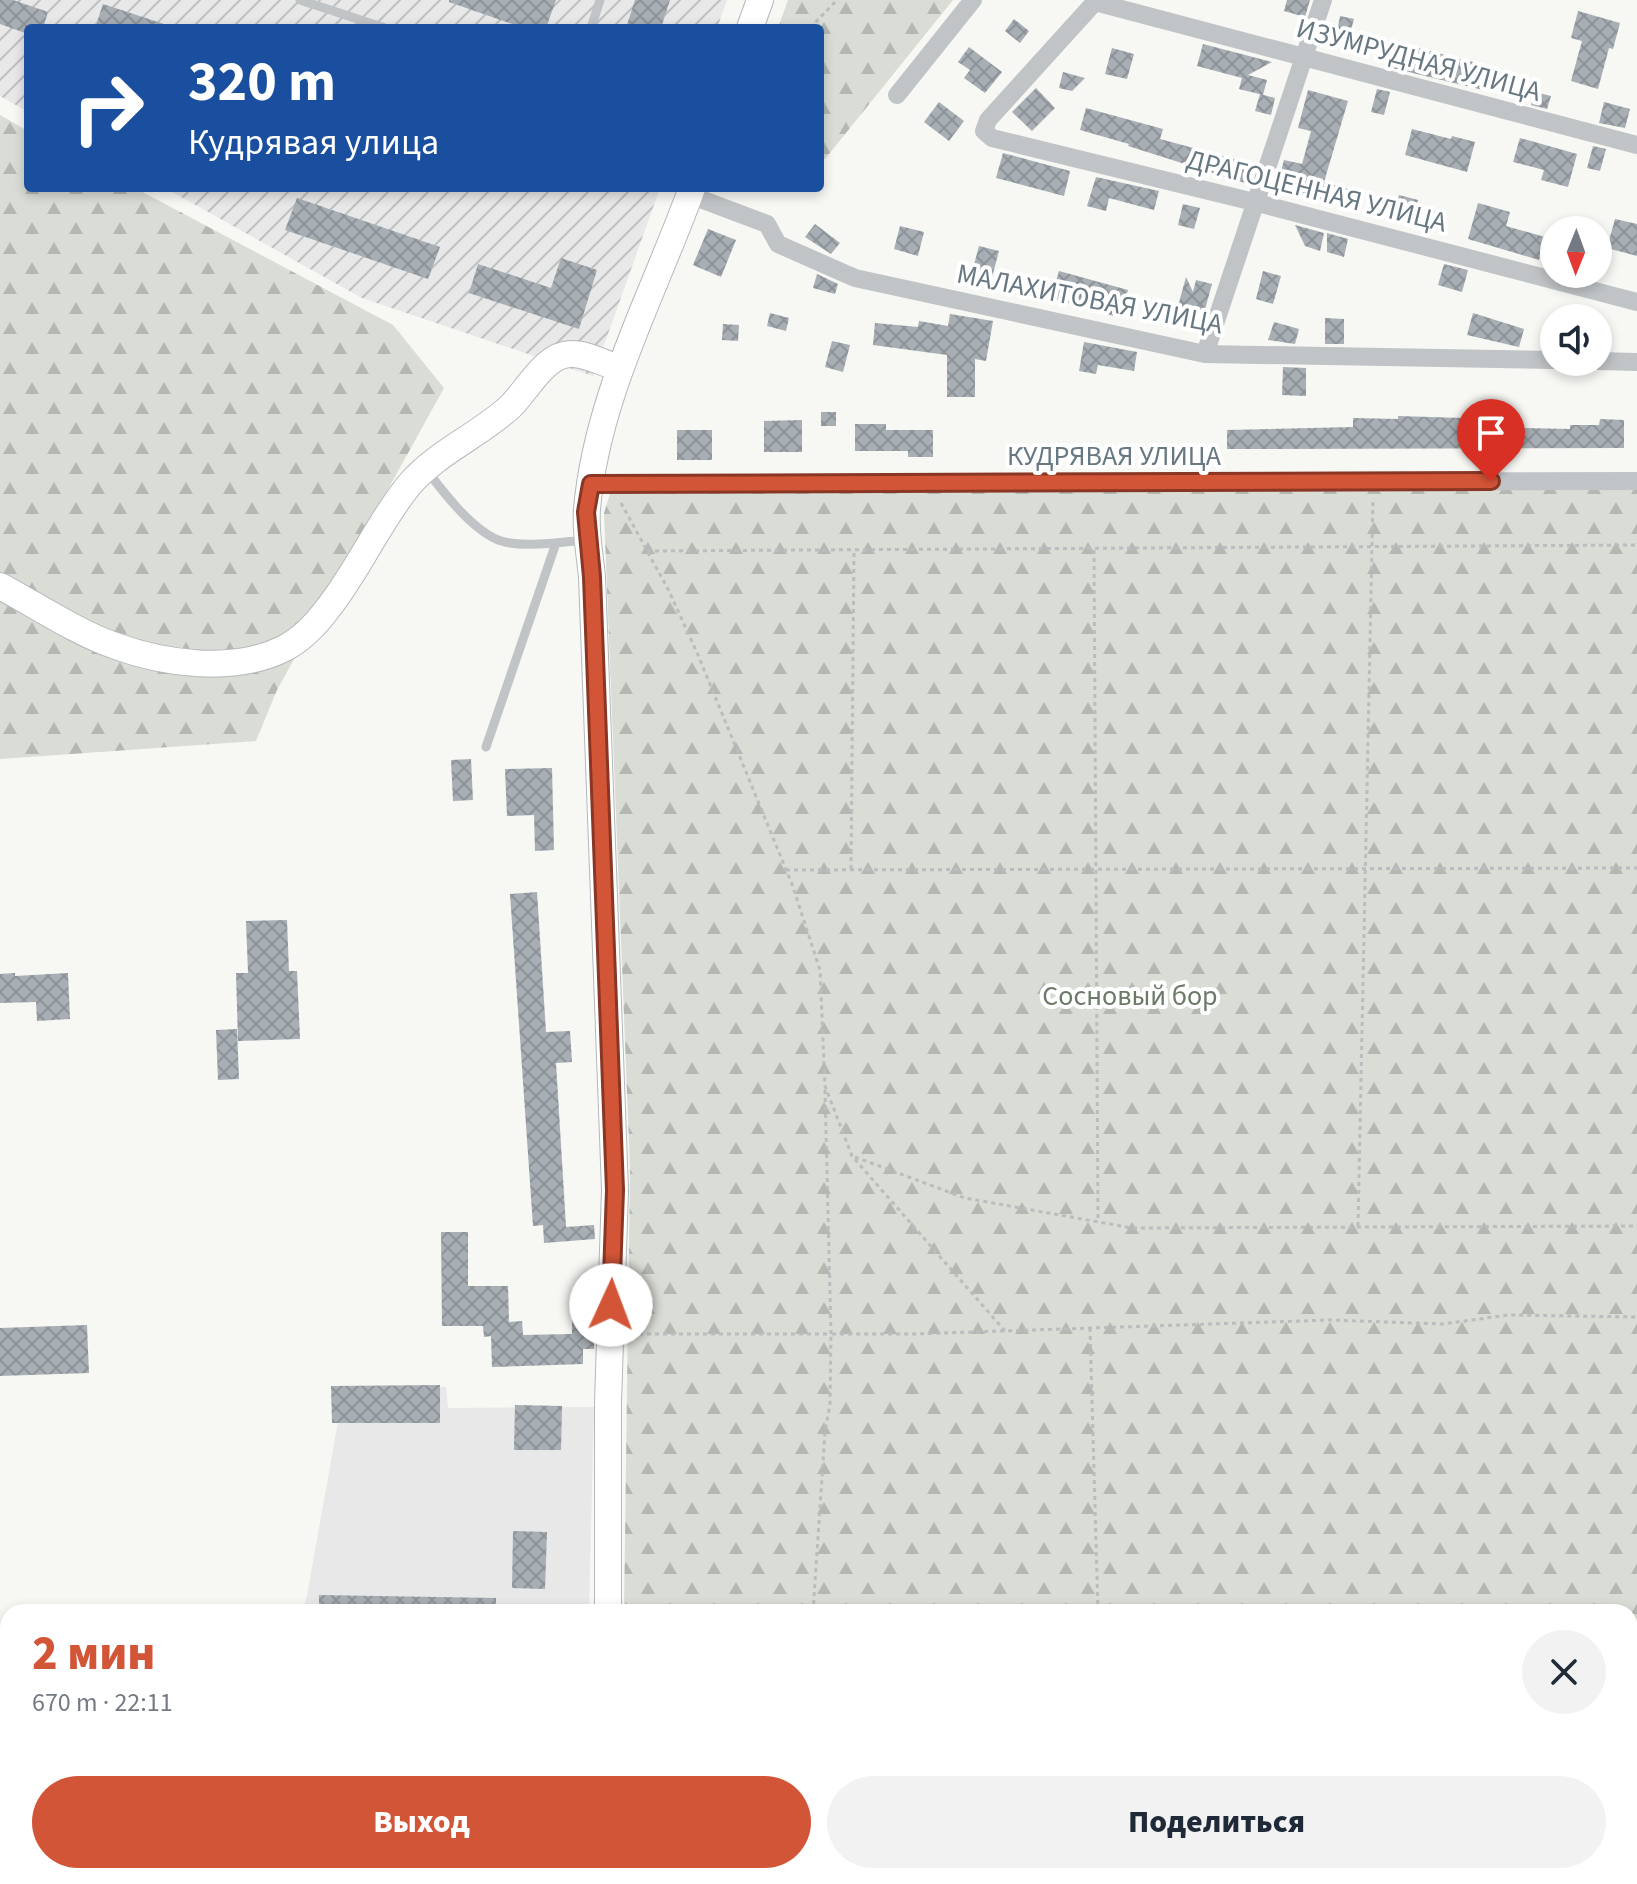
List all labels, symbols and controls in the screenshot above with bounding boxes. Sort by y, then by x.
street label: ИЗУМРУДНАЯ УЛИЦА [1292,8,1546,112]
text: 320 m [188,43,336,122]
icon: right [56,56,160,160]
text: Кудрявая улица [188,117,439,168]
street label: ДРАГОЦЕННАЯ УЛИЦА [1182,139,1452,243]
north arrow [1540,216,1612,288]
map controls [1540,216,1612,376]
street label: МАЛАХИТОВАЯ УЛИЦА [953,254,1227,345]
button: sound [1540,304,1612,376]
pin [1457,399,1525,481]
icon: arrive [1469,411,1513,455]
street label: КУДРЯВАЯ УЛИЦА [1007,436,1222,476]
park label: Сосновый бор [1042,976,1218,1016]
position arrow [569,1263,653,1347]
text: 2 мин [32,1620,155,1688]
button: close [1522,1630,1606,1714]
text: 670 m · 22:11 [32,1684,173,1721]
button: Выход [32,1776,811,1868]
button: Поделиться [827,1776,1606,1868]

